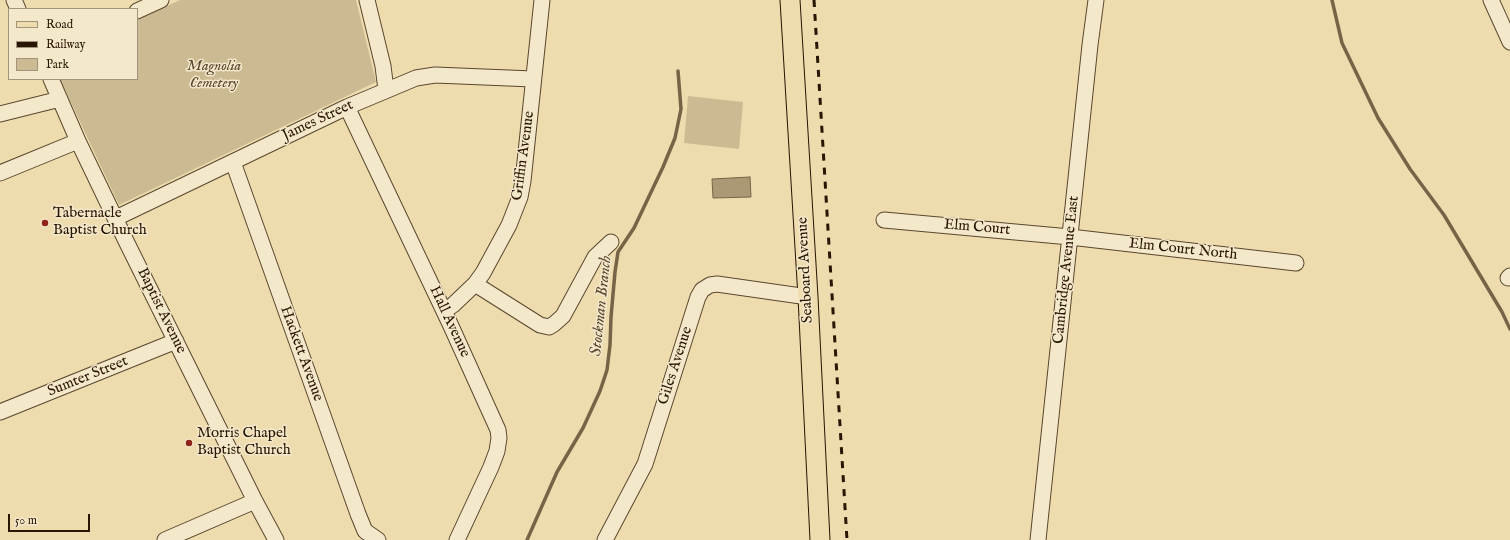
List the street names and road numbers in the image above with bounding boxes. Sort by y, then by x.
street label: James Street [280,97,356,145]
street label: Griffin Avenue [509,110,539,202]
street label: Cambridge Avenue East [1050,195,1084,345]
street label: Seaboard Avenue [794,216,818,324]
street label: Elm Court [943,216,1011,240]
street label: Elm Court North [1128,235,1238,265]
street label: Baptist Avenue [132,265,190,357]
street label: Hall Avenue [425,283,473,361]
street label: Hackett Avenue [275,304,327,404]
street label: Giles Avenue [655,325,697,407]
street label: Sumter Street [45,353,131,401]

